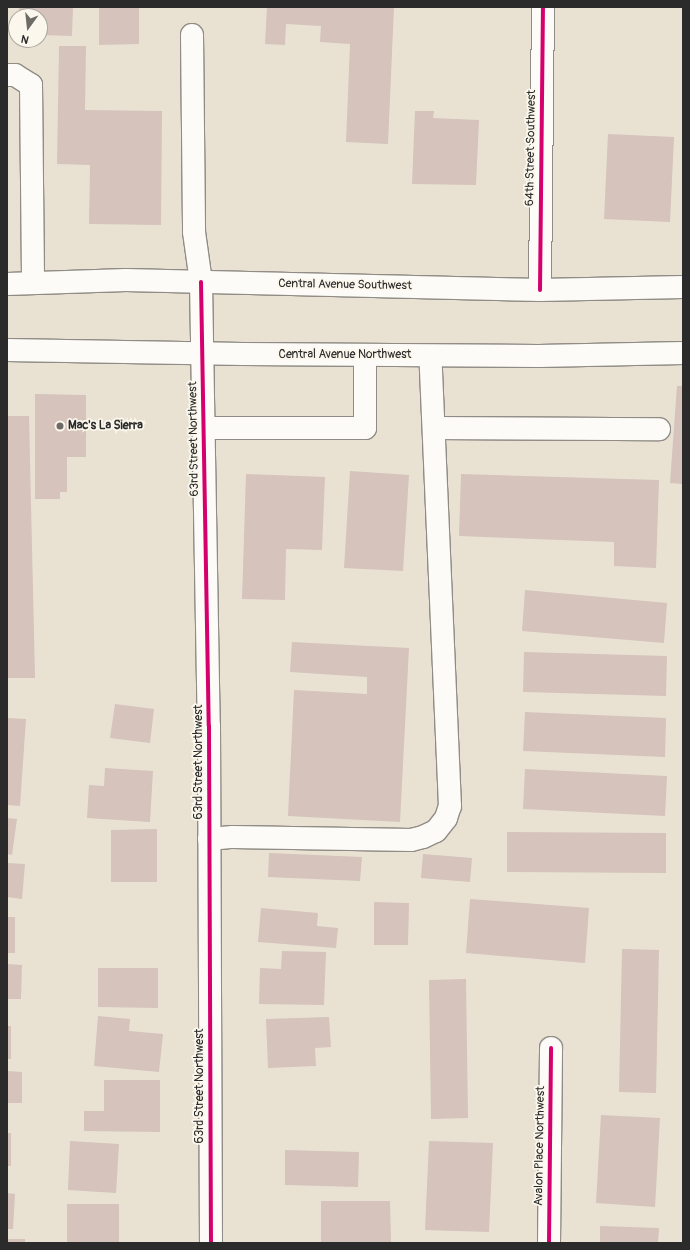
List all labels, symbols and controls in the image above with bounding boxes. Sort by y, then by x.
north arrow [8,8,48,48]
text: N [20,32,30,46]
street label: 64th Street Southwest [523,90,539,206]
street label: Central Avenue Southwest [278,277,412,293]
street label: Central Avenue Northwest [279,348,411,362]
street label: 63rd Street Northwest [186,381,202,497]
place label: Mac's La Sierra [68,419,143,433]
marker: Mac's La Sierra [55,421,65,431]
street label: 63rd Street Northwest [192,705,206,819]
street label: 63rd Street Northwest [193,1029,207,1143]
street label: Avalon Place Northwest [532,1086,548,1206]

